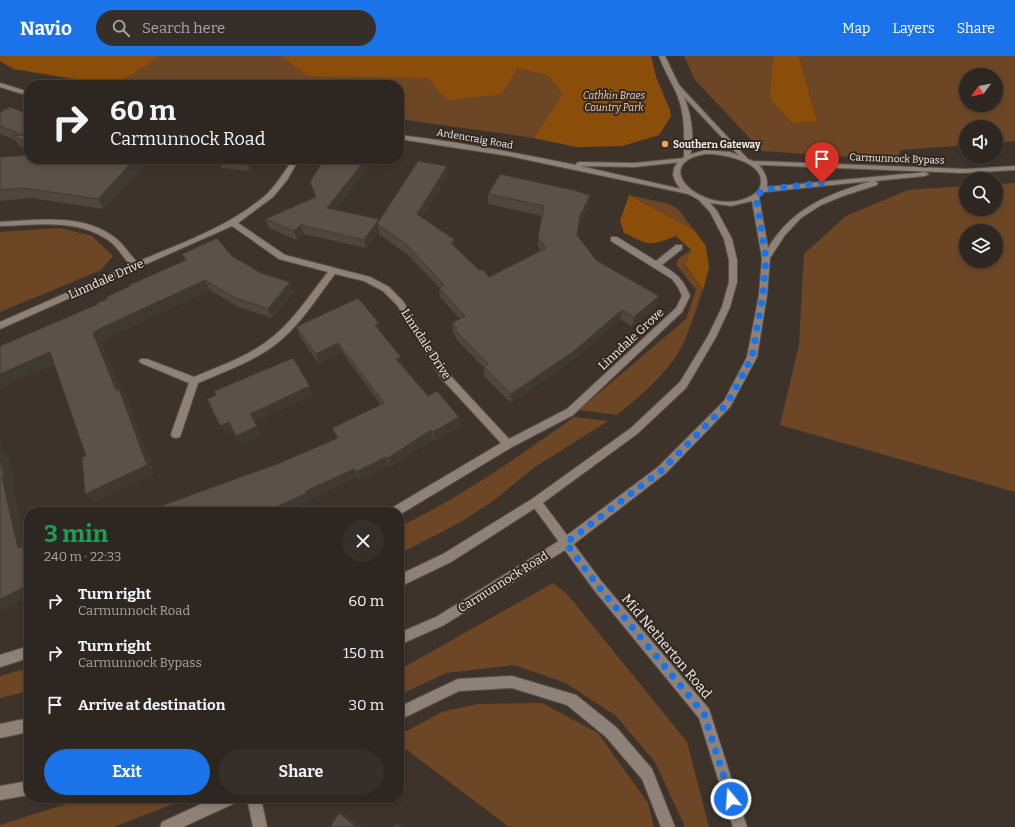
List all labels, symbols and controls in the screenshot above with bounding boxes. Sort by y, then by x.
search box [96,10,376,46]
text: Navio [20,17,72,40]
icon: search [110,17,132,39]
text: Search here [142,19,225,37]
text: Map [842,20,870,37]
text: Layers [892,20,935,37]
text: Share [957,20,995,37]
north arrow [959,68,1003,112]
map controls [959,68,1003,268]
park label: Cathkin Braes Country Park [583,90,646,114]
text: 60 m [110,94,176,127]
icon: right [44,96,96,148]
button: sound [959,120,1003,164]
street label: Ardencraig Road [436,126,514,152]
text: Carmunnock Road [110,128,265,150]
marker: Southern Gateway [660,139,670,149]
place label: Southern Gateway [673,139,761,151]
pin [805,142,839,183]
icon: arrive [811,148,833,170]
street label: Carmunnock Bypass [849,151,945,167]
button: search [959,172,1003,216]
button: layers [959,224,1003,268]
street label: Linndale Drive [66,256,146,302]
street label: Linndale Grove [595,305,667,373]
street label: Linndale Drive [398,306,454,382]
text: 3 min [44,520,108,548]
button: close [342,520,384,562]
text: 240 m · 22:33 [44,549,121,564]
street label: Carmunnock Road [455,549,551,615]
text: Turn right [78,585,151,603]
icon: right [44,590,66,612]
street label: Mid Netherton Road [618,591,715,702]
text: 60 m [348,592,384,610]
text: Carmunnock Road [78,603,190,618]
text: Turn right [78,637,151,655]
icon: right [44,642,66,664]
text: 150 m [343,644,384,662]
text: Carmunnock Bypass [78,655,202,670]
icon: arrive [44,694,66,716]
text: Arrive at destination [78,696,225,714]
text: 30 m [349,696,384,714]
button: Exit [44,749,210,795]
button: Share [218,749,384,795]
position arrow [710,778,752,820]

